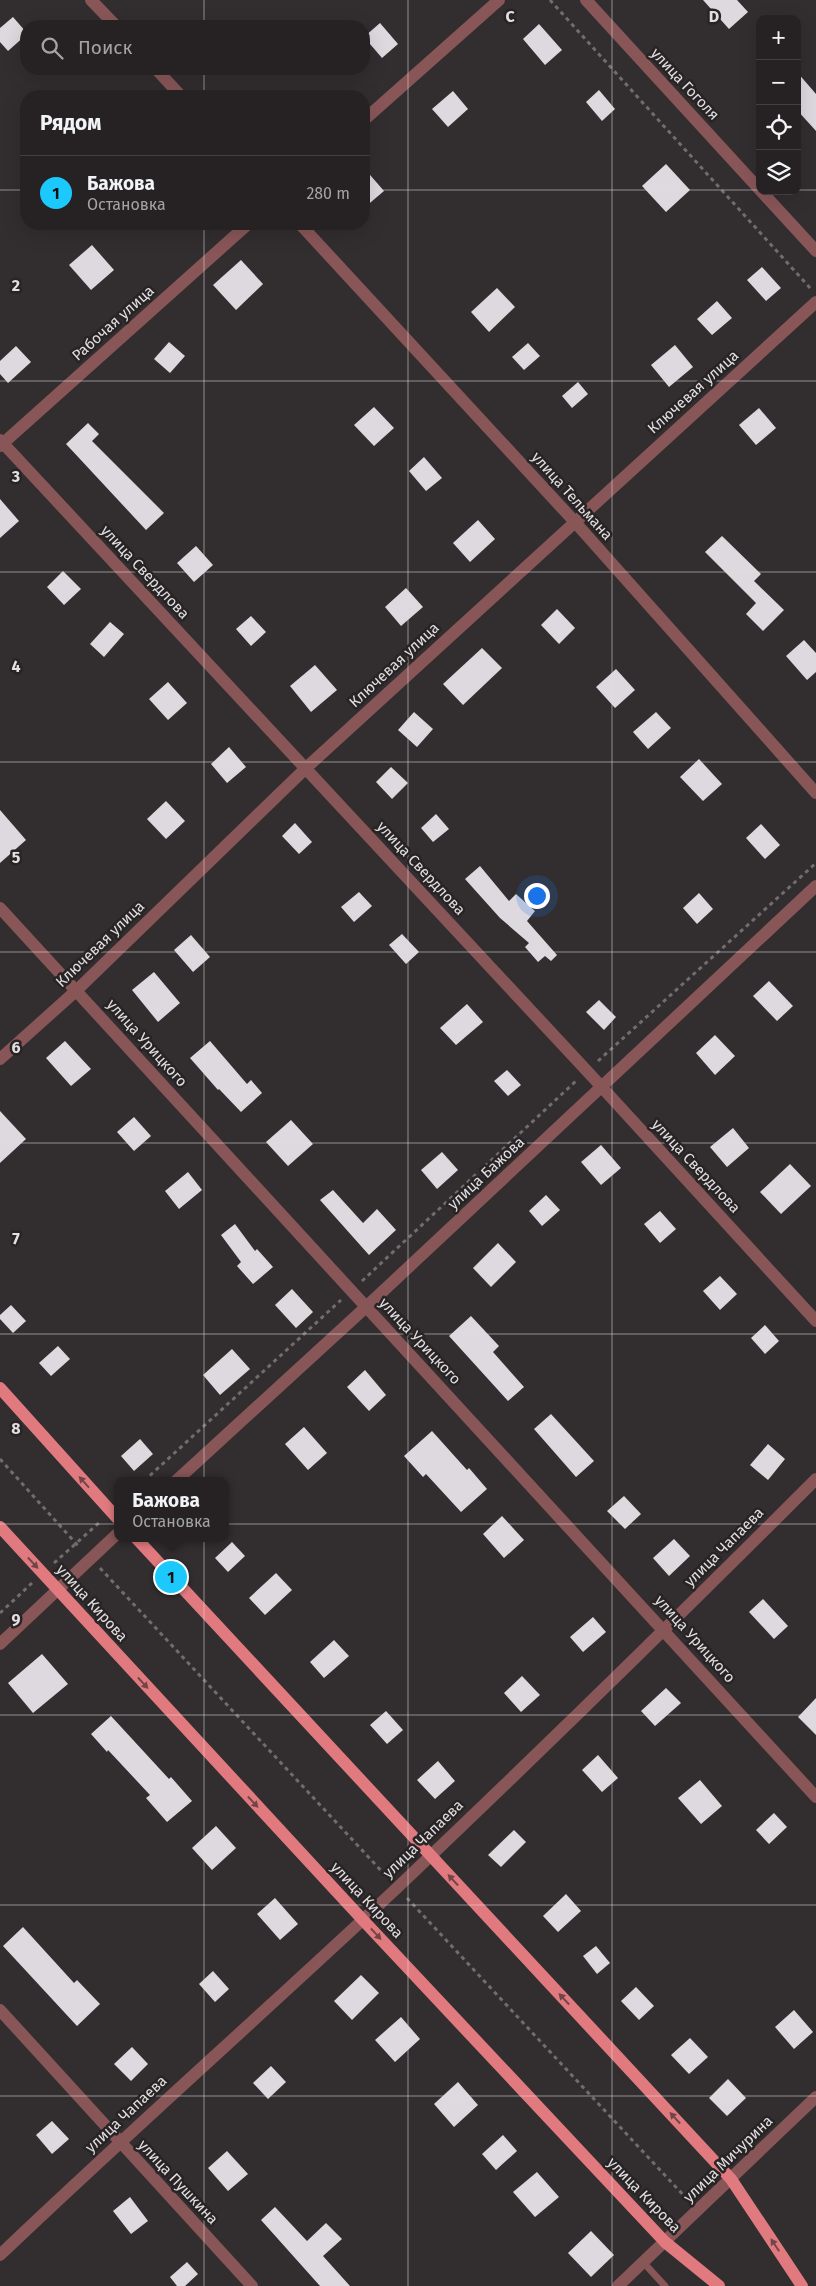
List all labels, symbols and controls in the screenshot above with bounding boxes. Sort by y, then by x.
text: C [505,7,515,26]
text: D [709,7,719,26]
map controls [756,15,801,195]
button: + [756,15,801,60]
search box [20,20,370,75]
icon: search [38,34,66,62]
text: Поиск [78,36,132,59]
street label: улица Гоголя [647,44,723,124]
button: − [756,60,801,105]
button: locate [756,105,801,150]
text: Рядом [40,110,101,136]
button: layers [756,150,801,195]
text: Бажова [87,172,155,195]
text: 1 [52,184,60,203]
text: 280 m [306,184,350,203]
text: Остановка [87,195,166,214]
text: 2 [12,276,20,295]
street label: Рабочая улица [68,282,158,364]
street label: Ключевая улица [644,346,742,438]
street label: улица Тельмана [528,448,616,544]
text: 3 [11,467,20,486]
street label: улица Свердлова [97,521,193,623]
street label: Ключевая улица [345,619,443,711]
text: 4 [11,657,21,676]
street label: улица Свердлова [373,817,469,919]
text: 5 [12,848,21,867]
your location [524,883,550,909]
street label: Ключевая улица [52,897,148,991]
street label: улица Урицкого [103,995,191,1091]
text: 6 [11,1038,21,1057]
street label: улица Свердлова [648,1115,744,1217]
street label: улица Бажова [444,1133,528,1213]
text: 7 [12,1229,20,1248]
street label: улица Урицкого [375,1294,465,1388]
text: 8 [11,1419,21,1438]
one-way arrow [79,1475,90,1488]
popup [114,1477,229,1542]
text: Бажова [132,1489,200,1512]
street label: улица Чапаева [681,1504,767,1590]
text: Остановка [132,1512,211,1531]
one-way arrow [27,1556,39,1568]
pin: 1 [155,1558,187,1596]
street label: улица Кирова [53,1561,131,1645]
street label: улица Урицкого [651,1591,739,1687]
text: 9 [12,1610,21,1629]
one-way arrow [137,1677,148,1689]
one-way arrow [247,1796,259,1808]
street label: улица Чапаева [379,1796,467,1882]
street label: улица Кирова [327,1858,407,1942]
one-way arrow [447,1875,459,1887]
one-way arrow [370,1928,382,1940]
one-way arrow [558,1994,570,2006]
street label: улица Чапаева [82,2072,170,2156]
street label: улица Мичурина [680,2112,776,2206]
one-way arrow [669,2113,681,2125]
street label: улица Пушкина [134,2136,222,2228]
street label: улица Кирова [604,2154,684,2236]
one-way arrow [771,2239,780,2252]

